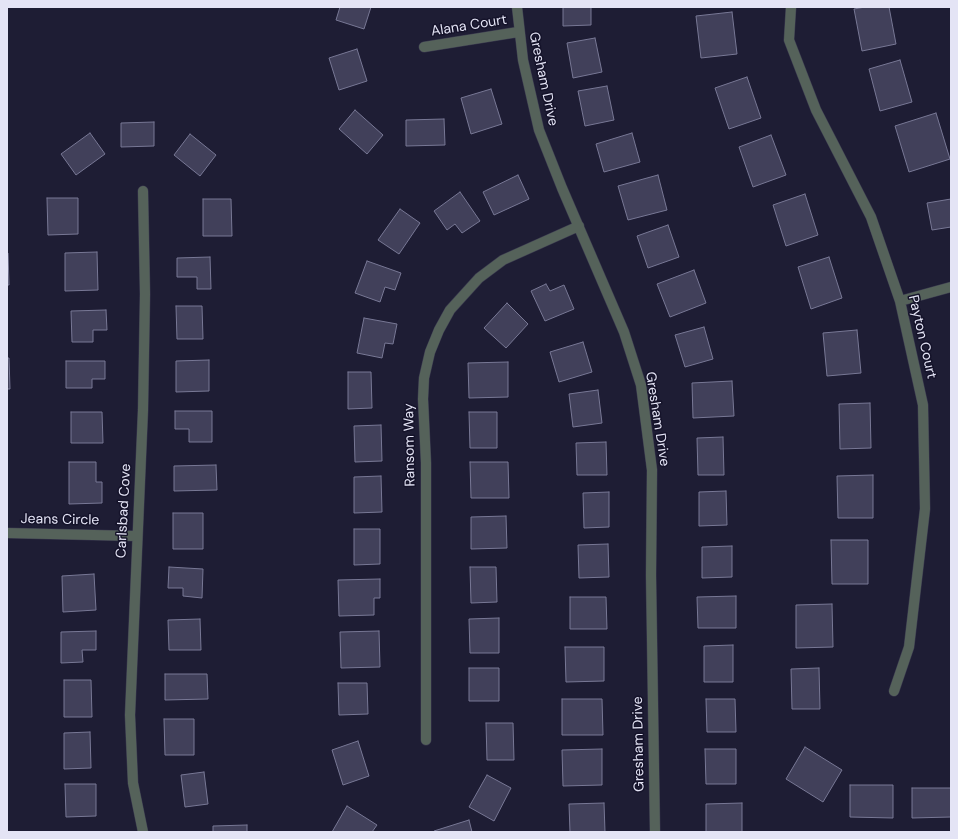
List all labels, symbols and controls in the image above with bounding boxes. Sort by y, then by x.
street label: Alana Court [430,12,508,40]
street label: Gresham Drive [525,31,561,127]
street label: Payton Court [904,294,940,380]
street label: Gresham Drive [641,371,673,467]
street label: Ransom Way [401,403,419,487]
street label: Carlsbad Cove [113,463,135,559]
street label: Jeans Circle [20,511,100,529]
street label: Gresham Drive [630,696,648,792]

